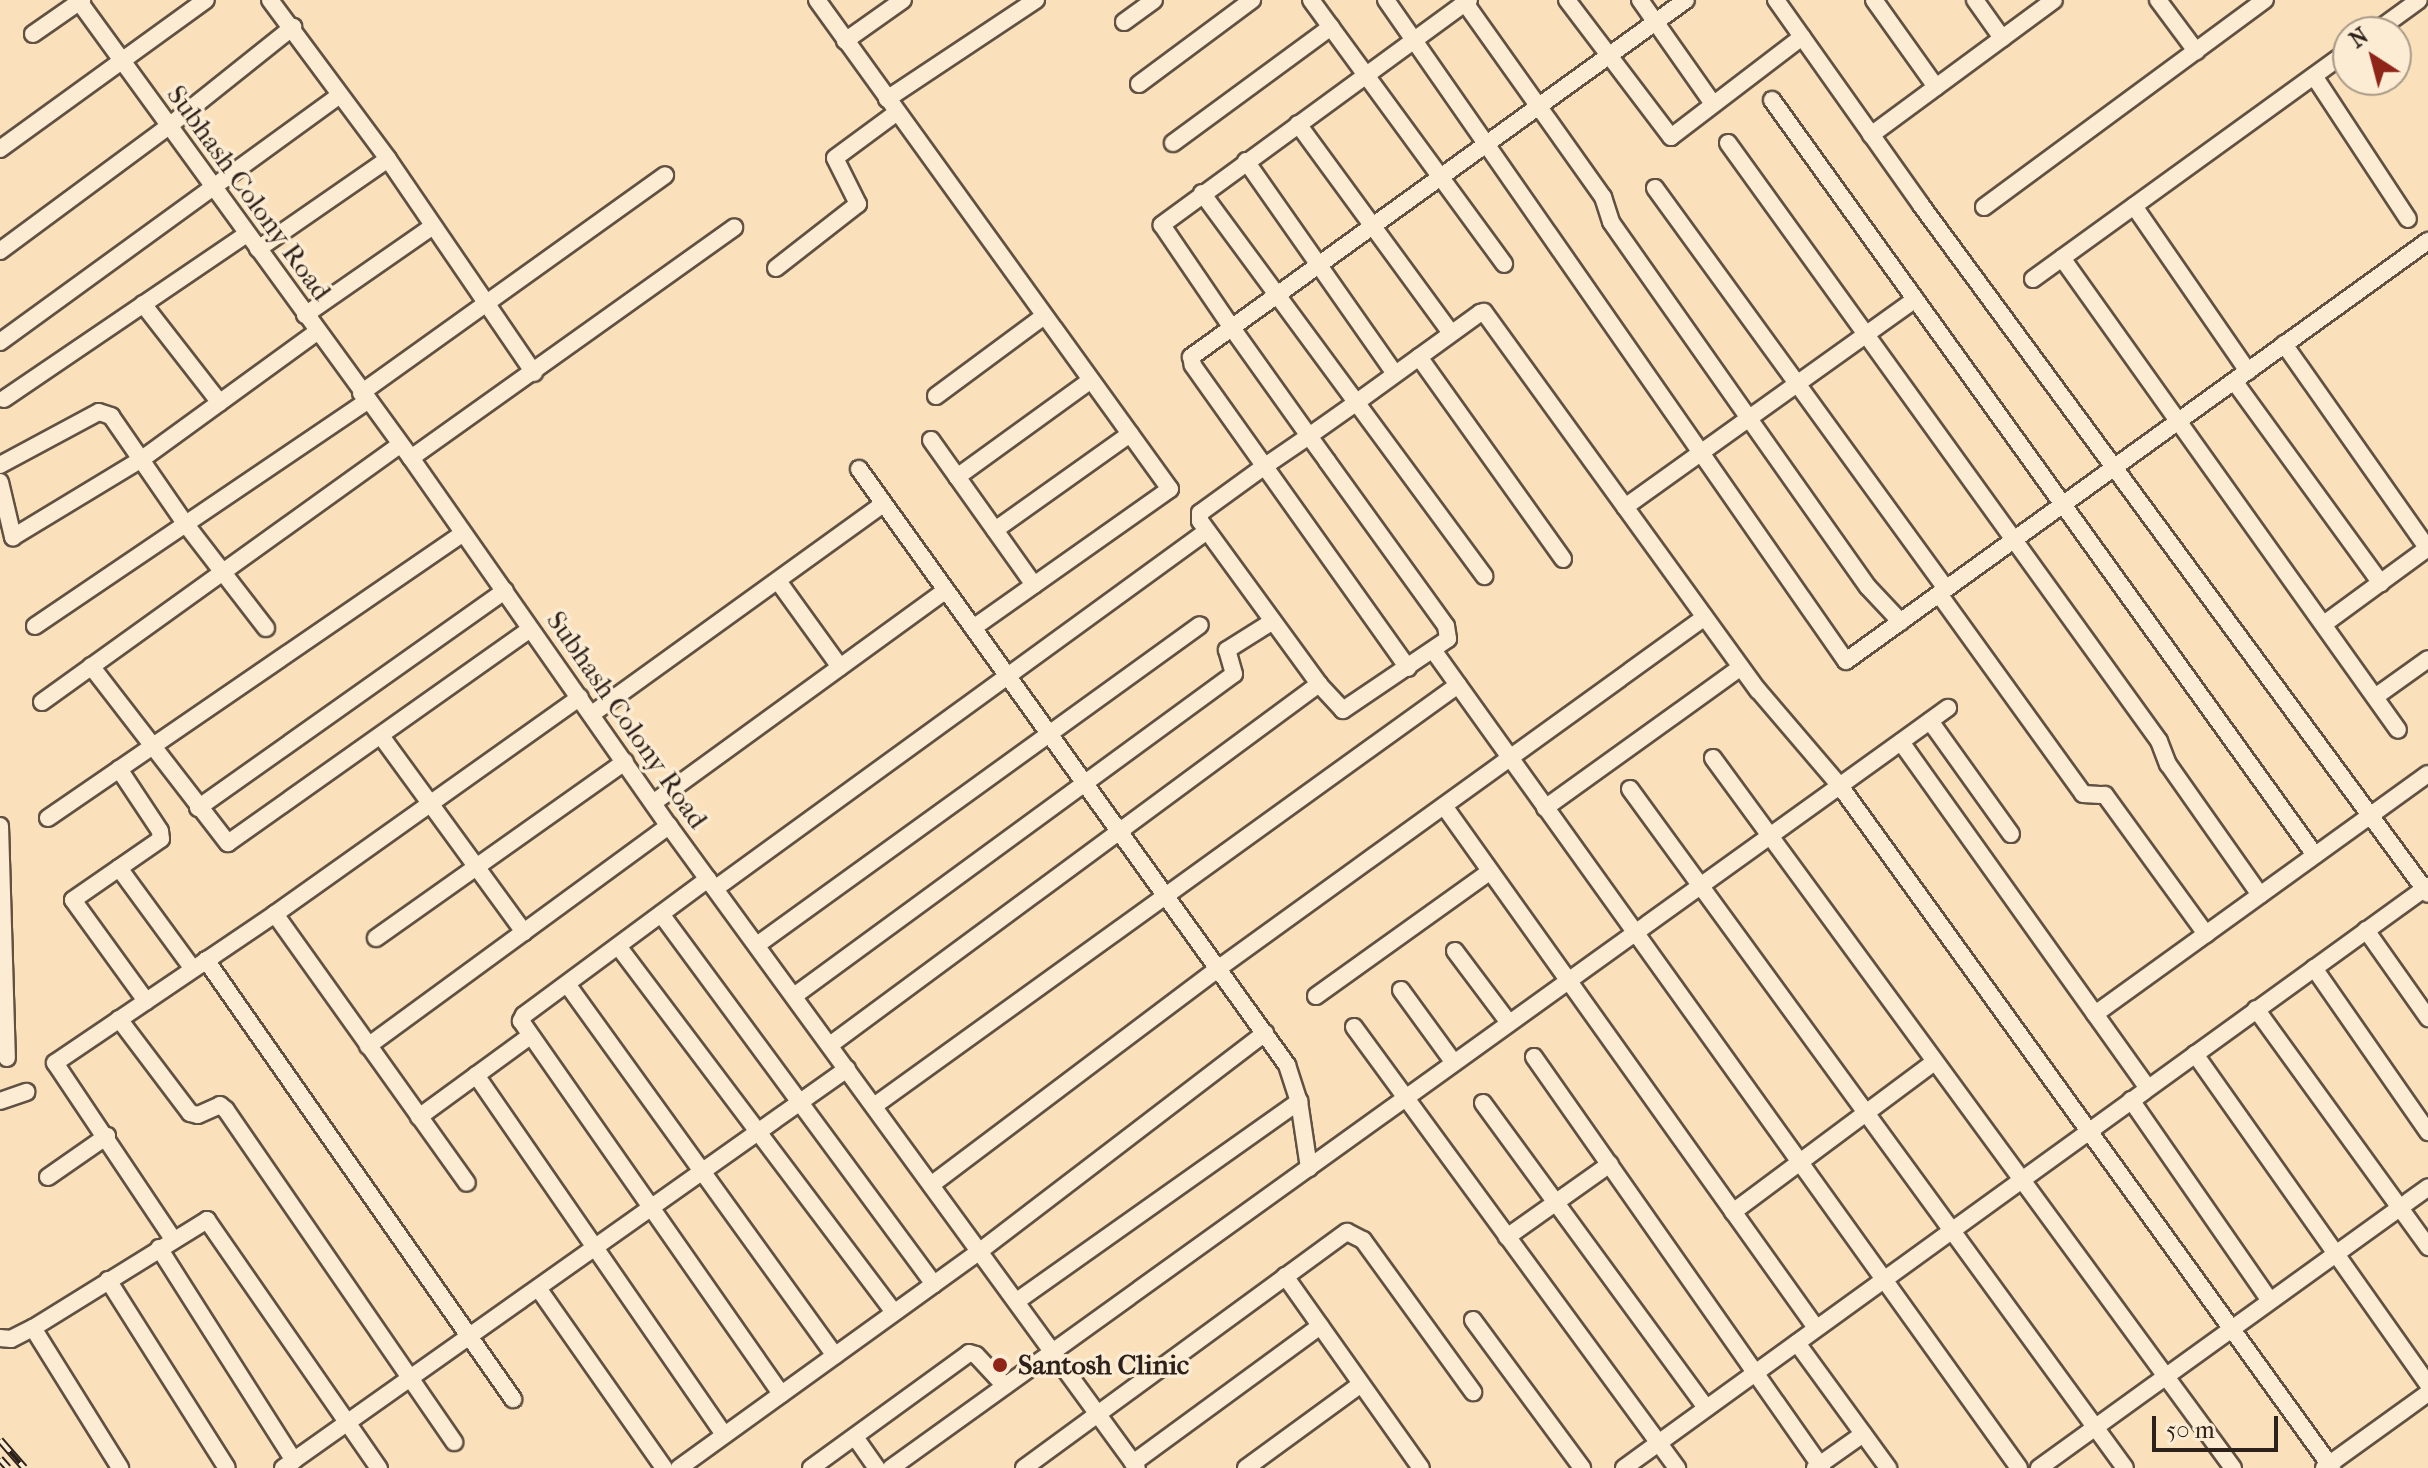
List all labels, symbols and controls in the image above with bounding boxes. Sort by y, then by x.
north arrow [2332,16,2412,96]
text: N [2345,23,2373,54]
street label: Subhash Colony Road [160,79,338,307]
street label: Subhash Colony Road [539,605,715,835]
place label: Santosh Clinic [1018,1348,1189,1382]
marker: Santosh Clinic [989,1354,1011,1376]
scale bar [2156,1400,2282,1450]
text: 50 m [2166,1416,2215,1444]

